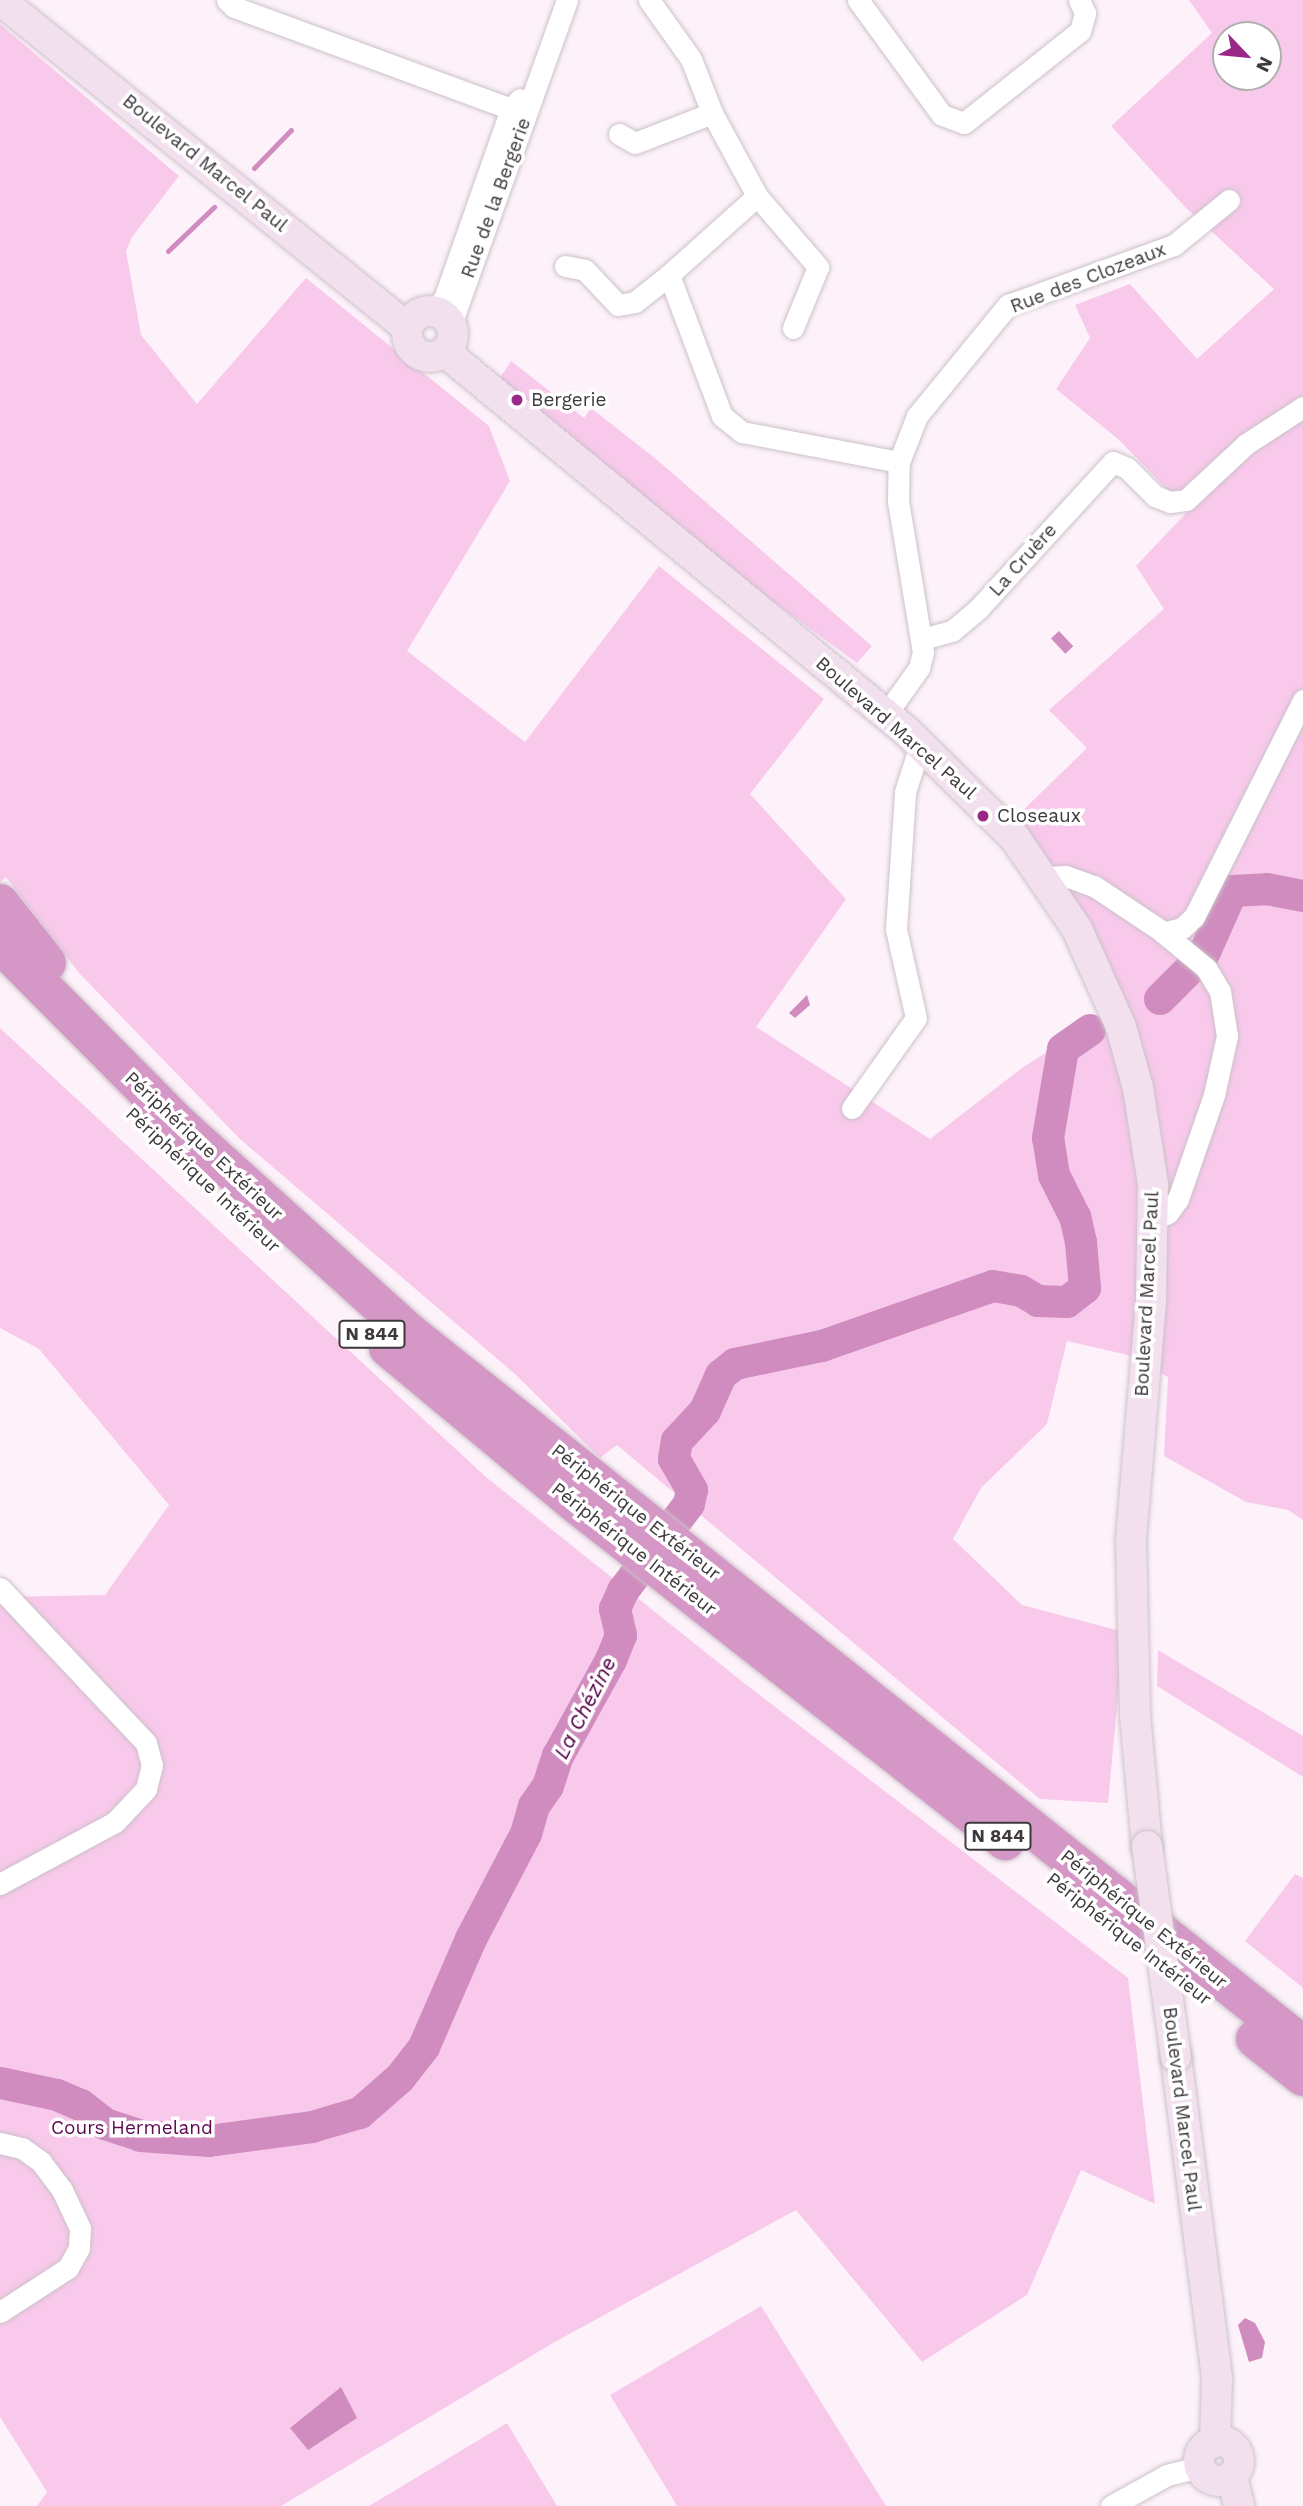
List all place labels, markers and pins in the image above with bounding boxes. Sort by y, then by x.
place label: Bergerie [531,389,606,411]
marker: Bergerie [509,392,525,408]
place label: Closeaux [997,805,1081,827]
marker: Closeaux [975,808,991,824]

